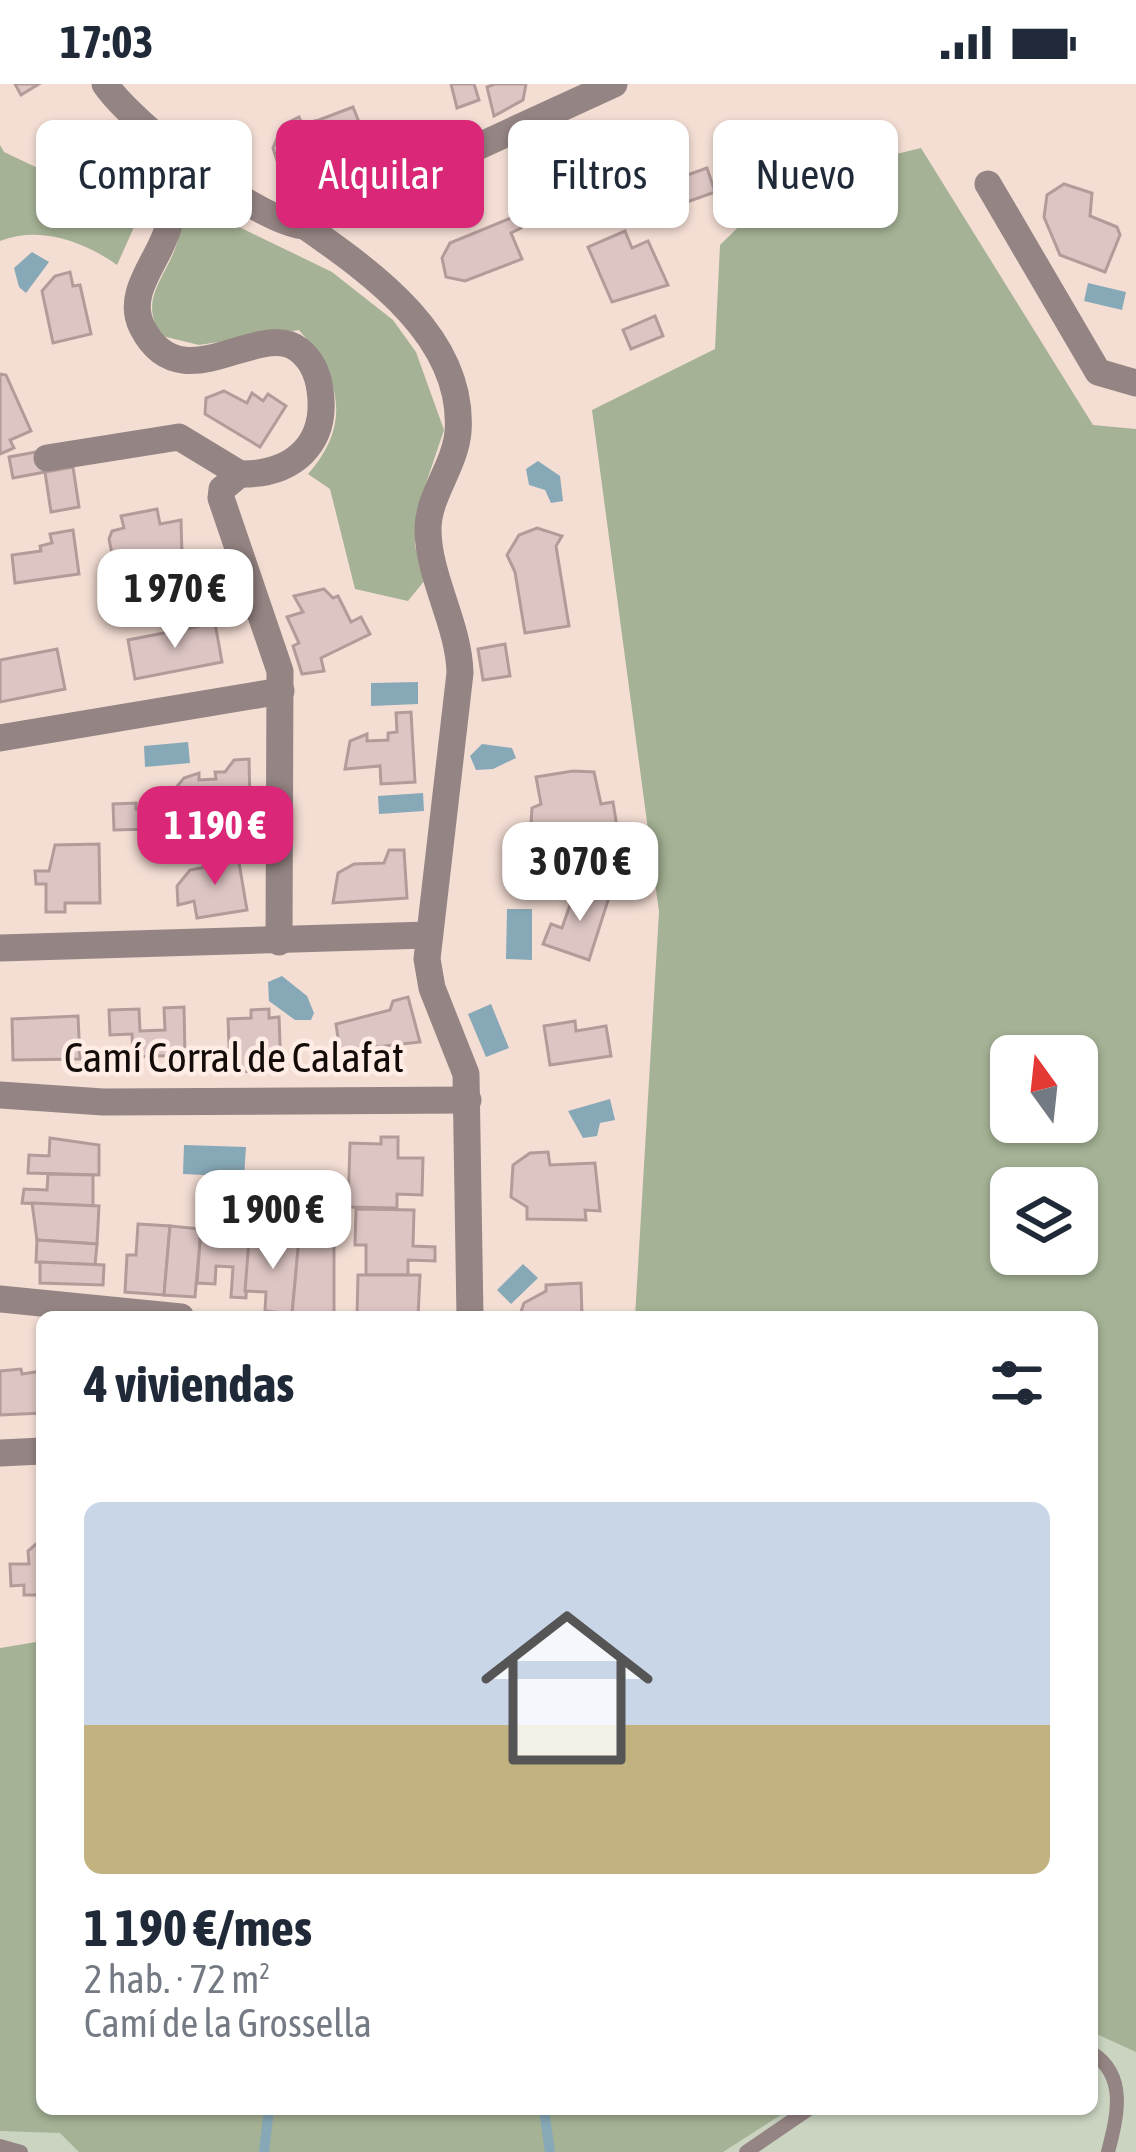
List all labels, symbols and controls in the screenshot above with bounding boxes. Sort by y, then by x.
text: 17:03 [60,16,154,68]
chip: Comprar [36,120,252,228]
chip: Alquilar [276,120,484,228]
chip: Filtros [508,120,689,228]
chip: Nuevo [713,120,898,228]
pin: 1 970 € [64,549,286,651]
text: 1 970 € [124,566,226,610]
pin: 1 190 € [104,786,326,888]
text: 1 190 € [164,803,266,847]
pin: 3 070 € [469,822,691,924]
text: 3 070 € [529,839,631,883]
street label: Camí Corral de Calafat [64,1033,404,1081]
north arrow [990,1035,1098,1143]
map controls [990,1035,1098,1275]
button: layers [990,1167,1098,1275]
pin: 1 900 € [162,1170,384,1272]
text: 1 900 € [222,1187,324,1231]
icon: filters [984,1350,1050,1416]
text: 4 viviendas [84,1354,294,1413]
icon: home [459,1580,675,1796]
text: 1 190 €/mes [84,1898,312,1957]
text: 2 hab. · 72 m² [84,1957,270,2001]
text: Camí de la Grossella [84,2001,372,2045]

